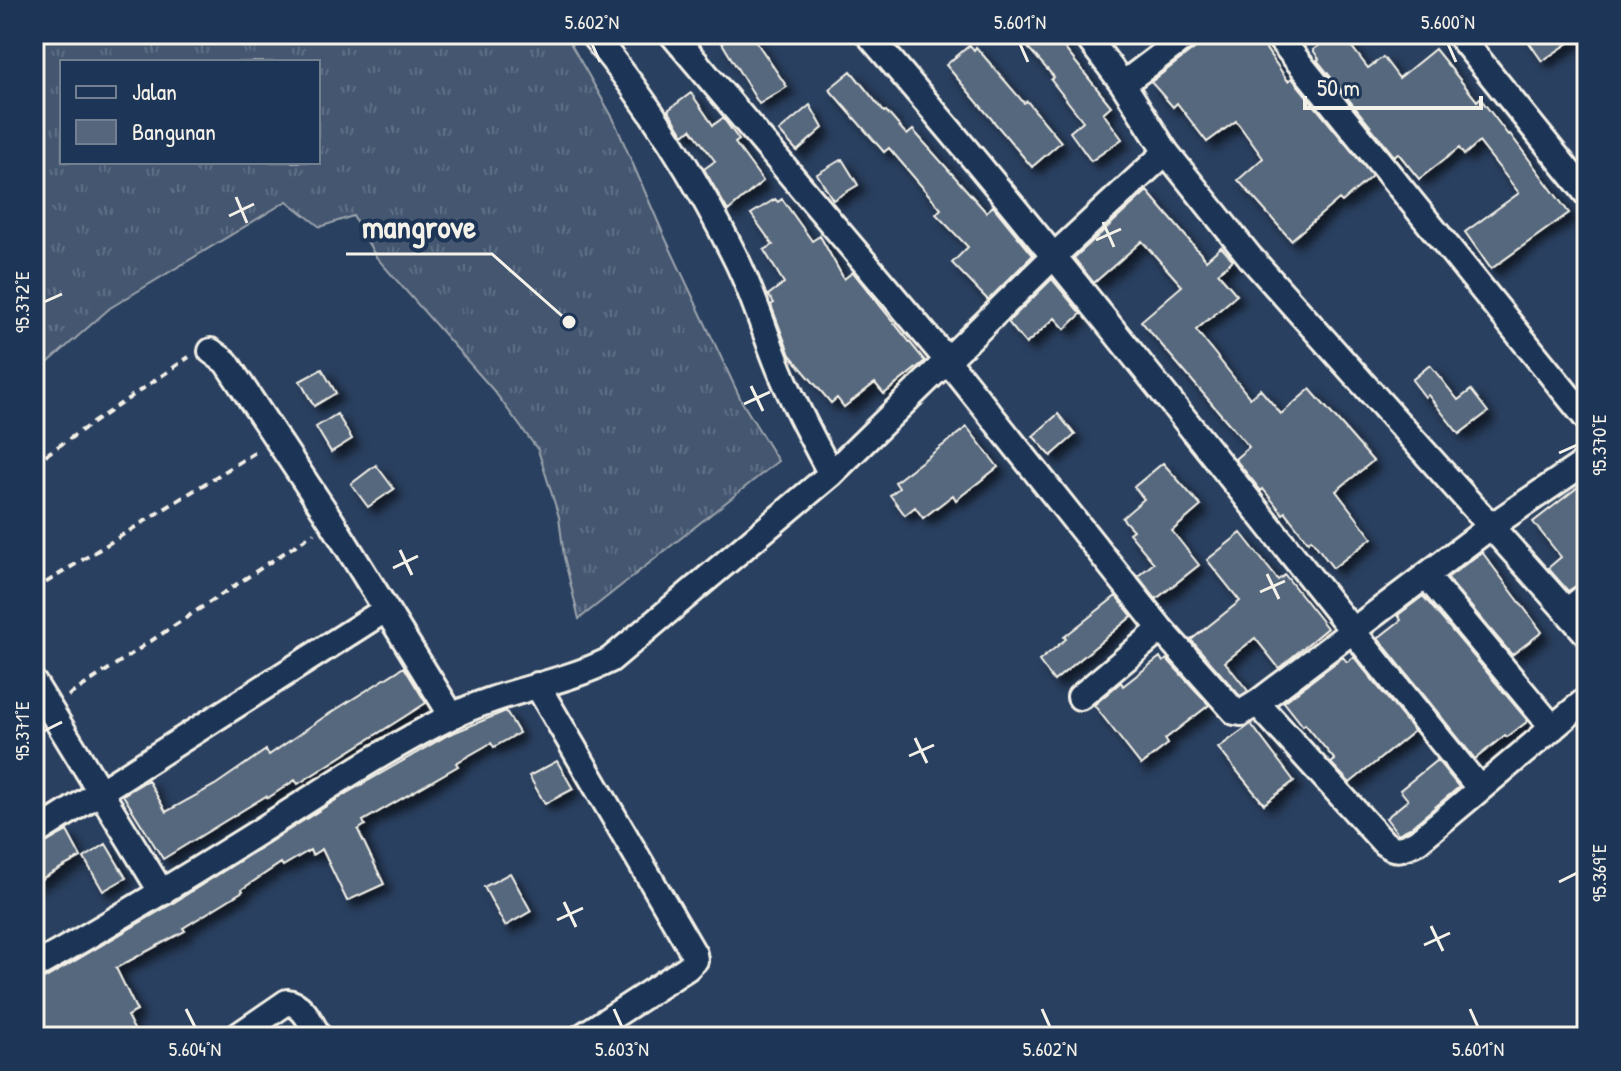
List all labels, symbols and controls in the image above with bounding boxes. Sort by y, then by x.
text: 5.602°N [565,8,619,35]
text: 5.601°N [994,8,1046,35]
text: 5.600°N [1421,8,1475,35]
legend [60,60,320,164]
scale bar [1305,60,1481,110]
text: 50 m [1317,71,1360,103]
text: Jalan [132,75,177,107]
text: Bangunan [132,115,216,147]
callout: mangrove [346,198,492,254]
text: mangrove [362,205,476,249]
text: 95.372°E [8,271,35,333]
text: 95.370°E [1585,414,1612,476]
text: 95.371°E [8,701,35,761]
text: 95.369°E [1585,844,1612,902]
text: 5.604°N [169,1035,221,1062]
text: 5.603°N [595,1035,649,1062]
text: 5.602°N [1023,1035,1077,1062]
text: 5.601°N [1452,1035,1504,1062]

